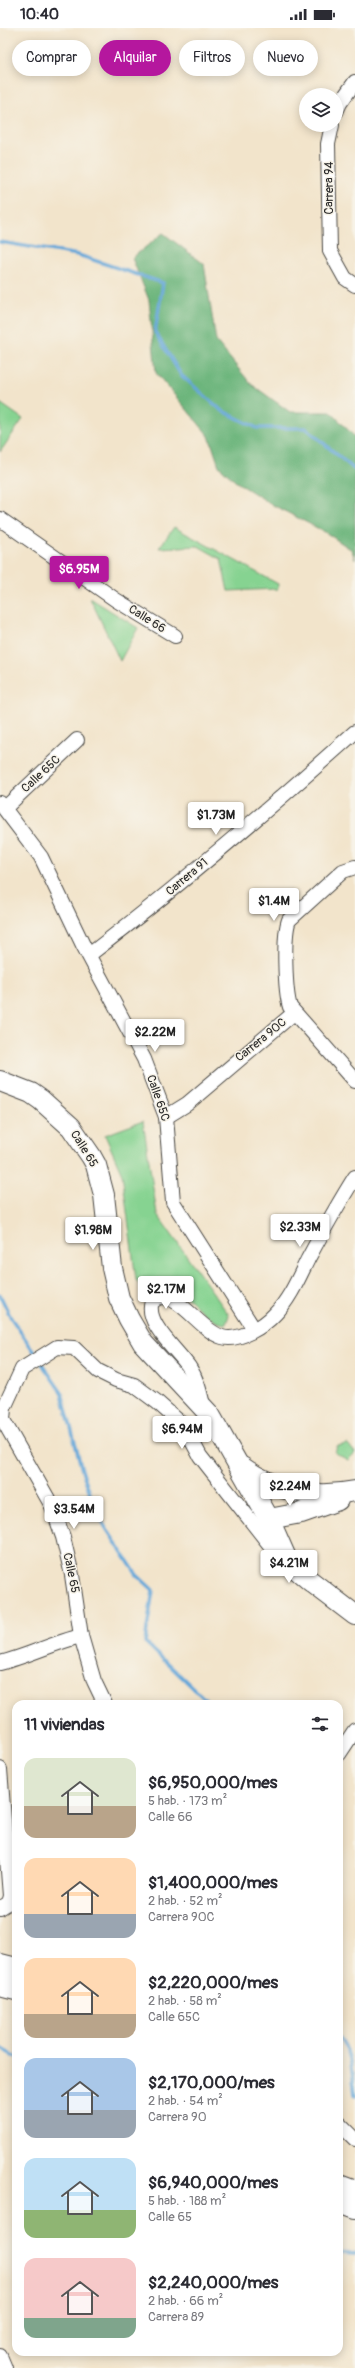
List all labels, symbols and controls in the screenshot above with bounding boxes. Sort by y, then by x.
text: 10:40 [20,5,59,24]
chip: Comprar [12,40,91,76]
chip: Alquilar [99,40,171,76]
chip: Filtros [179,40,245,76]
chip: Nuevo [253,40,318,76]
map controls [299,88,343,132]
button: layers [299,88,343,132]
street label: Carrera 94 [322,162,337,214]
pin: $6.95M [46,556,112,590]
text: $6.95M [59,561,99,577]
street label: Calle 66 [126,602,168,636]
street label: Calle 65C [18,752,64,796]
pin: $1.73M [183,802,249,836]
text: $1.73M [197,807,235,823]
street label: Carrera 91 [163,855,211,899]
pin: $1.4M [246,888,302,922]
text: $1.4M [258,893,290,909]
street label: Carrera 90C [232,1015,290,1065]
pin: $2.22M [122,1019,188,1053]
text: $2.22M [134,1024,176,1040]
street label: Calle 65C [143,1073,173,1123]
street label: Calle 65 [67,1128,101,1170]
pin: $2.33M [267,1214,333,1248]
pin: $1.98M [60,1217,126,1251]
text: $2.33M [279,1219,321,1235]
text: $1.98M [74,1222,112,1238]
pin: $2.17M [133,1276,199,1310]
text: $2.17M [147,1281,185,1297]
pin: $6.94M [149,1416,215,1450]
text: $6.94M [161,1421,203,1437]
pin: $2.24M [257,1473,323,1507]
text: $2.24M [269,1478,311,1494]
pin: $3.54M [41,1496,107,1530]
text: $3.54M [53,1501,95,1517]
pin: $4.21M [256,1550,322,1584]
street label: Calle 65 [59,1552,83,1594]
text: $4.21M [269,1555,309,1571]
icon: filters [309,1713,331,1735]
text: 11 viviendas [24,1714,104,1735]
text: $6,950,000/mes [148,1772,277,1793]
icon: home [56,1774,104,1822]
text: 5 hab. · 173 m² [148,1793,227,1809]
text: Calle 66 [148,1809,193,1825]
text: $1,400,000/mes [148,1872,278,1893]
icon: home [56,1874,104,1922]
text: 2 hab. · 52 m² [148,1893,222,1909]
text: Carrera 90C [148,1909,215,1925]
text: $2,220,000/mes [148,1972,278,1993]
icon: home [56,1974,104,2022]
text: 2 hab. · 58 m² [148,1993,222,2009]
text: Calle 65C [148,2009,200,2025]
text: $2,170,000/mes [148,2072,275,2093]
icon: home [56,2074,104,2122]
text: 2 hab. · 54 m² [148,2093,223,2109]
text: Carrera 90 [148,2109,207,2125]
text: $6,940,000/mes [148,2172,278,2193]
icon: home [56,2174,104,2222]
text: 5 hab. · 188 m² [148,2193,226,2209]
text: Calle 65 [148,2209,192,2225]
text: $2,240,000/mes [148,2272,278,2293]
icon: home [56,2274,104,2322]
text: 2 hab. · 66 m² [148,2293,223,2309]
text: Carrera 89 [148,2309,204,2325]

